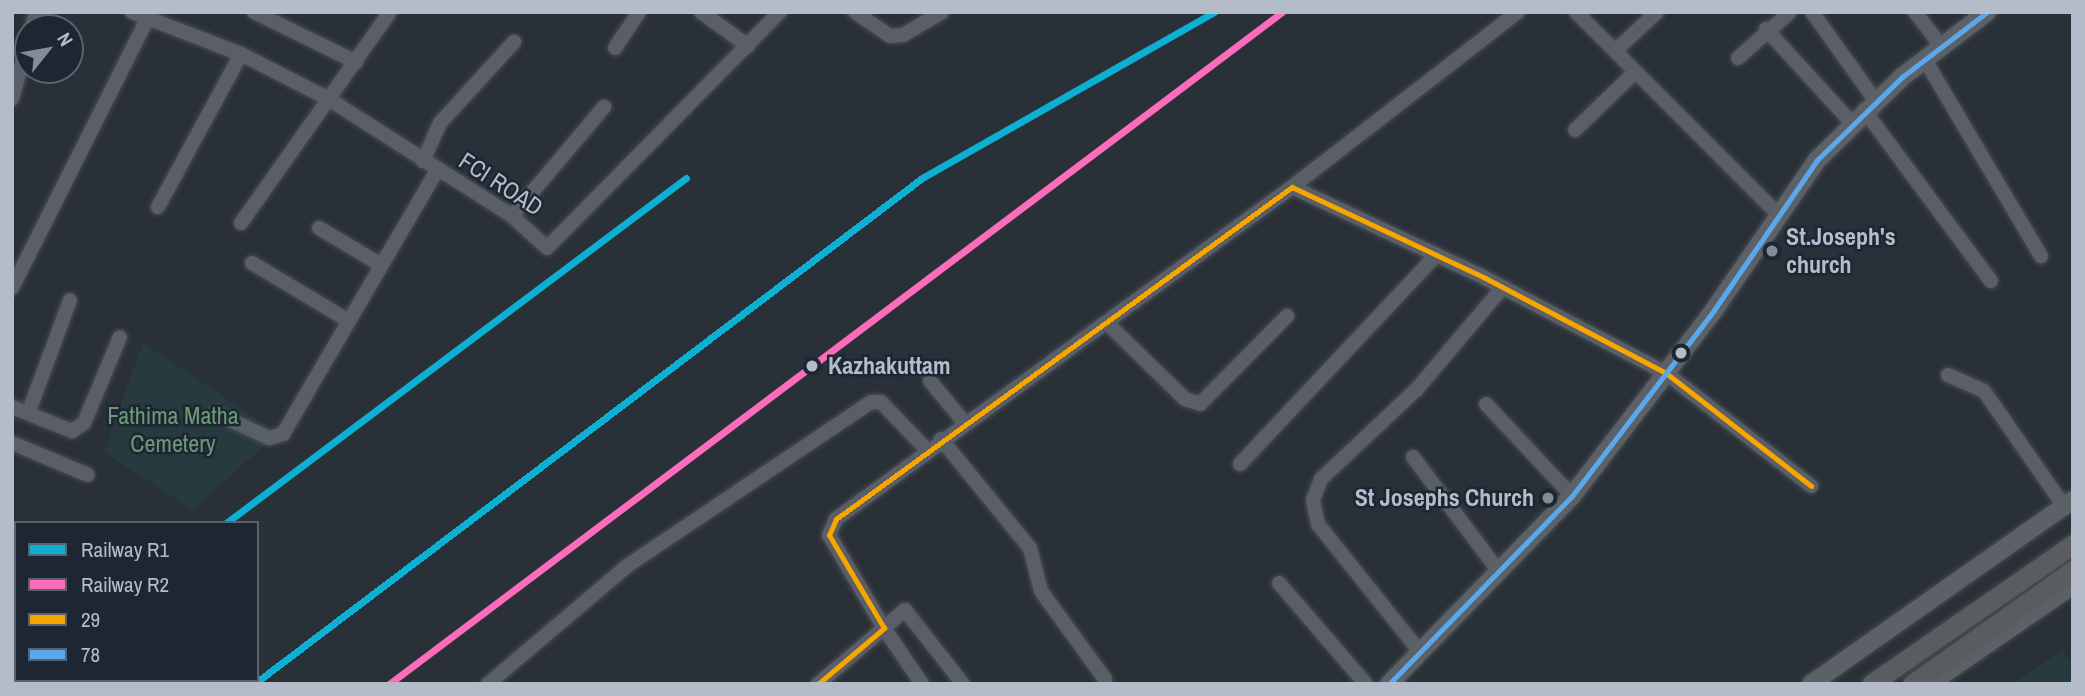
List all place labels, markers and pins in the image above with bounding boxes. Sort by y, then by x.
place label: St.Joseph's church [1786,223,1896,279]
marker: St.Joseph's church [1764,243,1780,259]
unlabelled marker [1674,346,1688,360]
place label: Kazhakuttam [828,352,950,380]
marker: Kazhakuttam [802,356,822,376]
place label: St Josephs Church [1355,484,1534,512]
marker: St Josephs Church [1540,490,1556,506]

